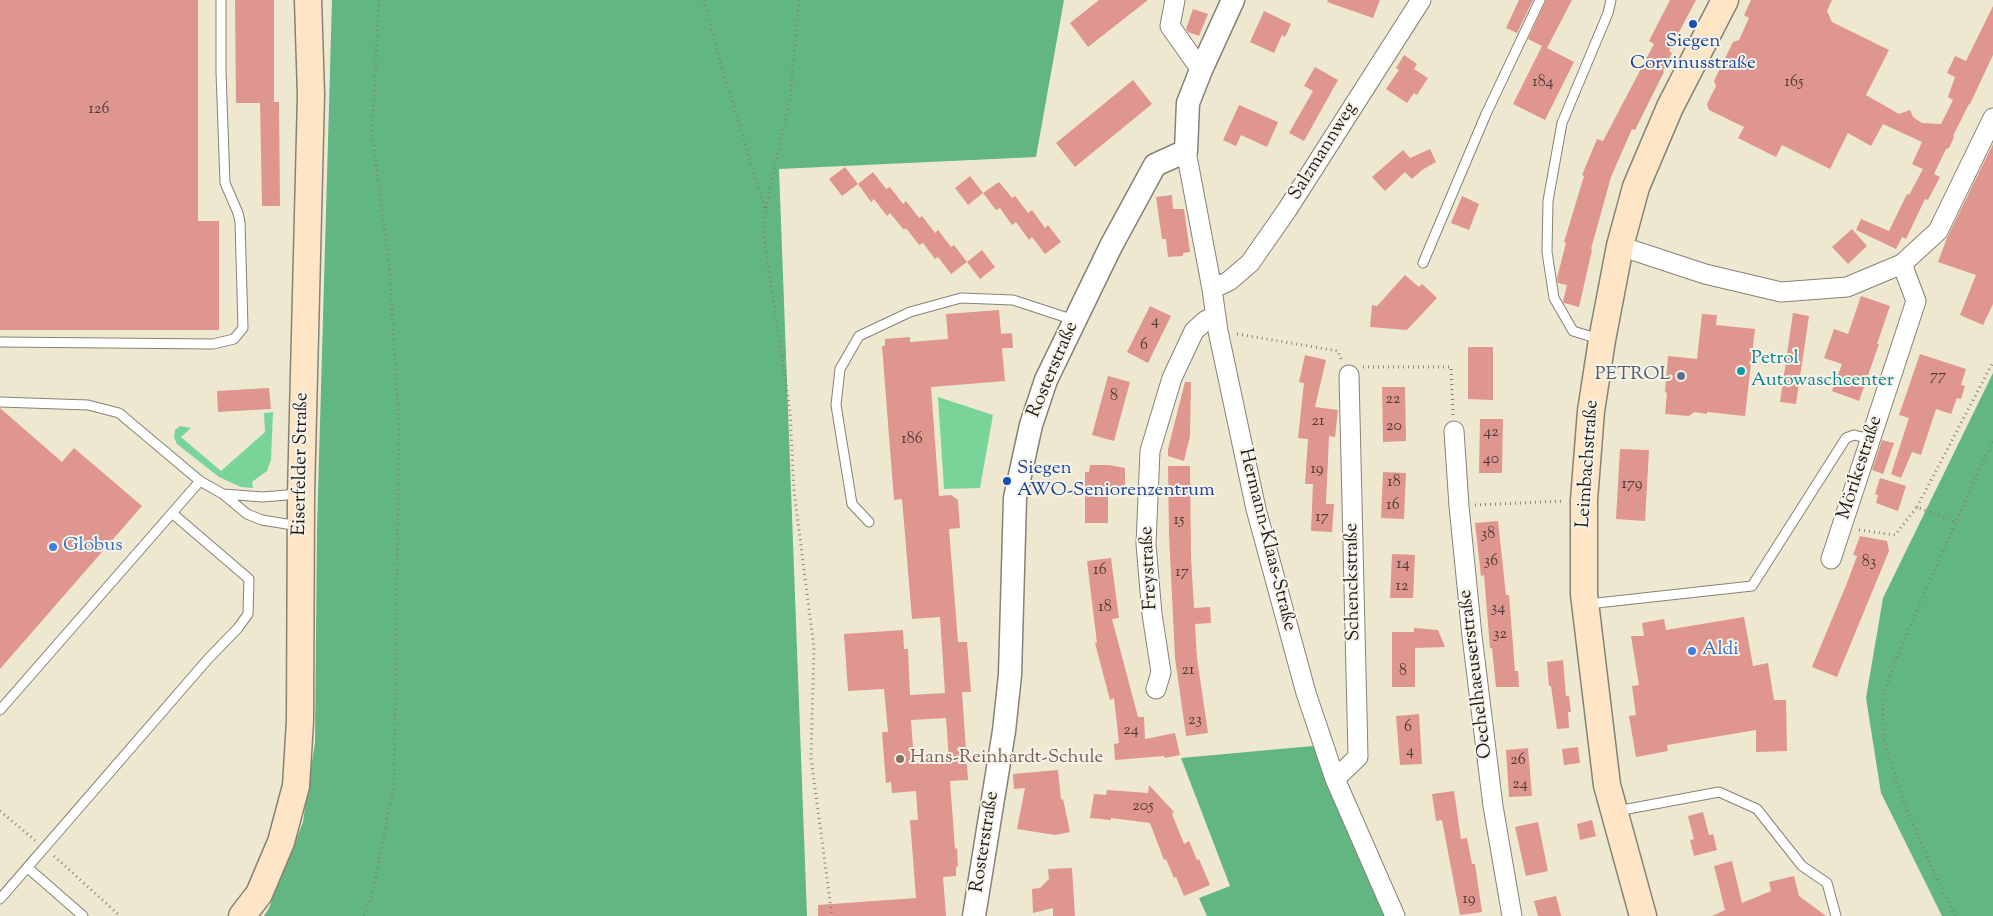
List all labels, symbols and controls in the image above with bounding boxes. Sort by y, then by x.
marker: Siegen Corvinusstraße [1687,18,1699,30]
place label: Siegen Corvinusstraße [1630,32,1756,76]
house number: 184 [1532,73,1554,93]
house number: 165 [1785,73,1803,93]
street label: Salzmannweg [1285,99,1363,205]
house number: 126 [89,100,109,120]
house number: 4 [1151,312,1159,332]
street label: Rosterstraße [1024,319,1084,421]
house number: 6 [1140,336,1148,356]
place label: Petrol Autowaschcenter [1751,349,1894,393]
place label: PETROL [1595,365,1671,387]
marker: Petrol Autowaschcenter [1735,365,1747,377]
house number: 77 [1930,367,1946,387]
marker: PETROL [1675,370,1687,382]
house number: 8 [1110,387,1118,407]
house number: 22 [1386,390,1400,410]
street label: Eiserfelder Straße [289,392,315,536]
street label: Leimbachstraße [1573,399,1605,529]
house number: 21 [1312,412,1324,432]
street label: Mörikestraße [1834,413,1888,523]
house number: 20 [1386,417,1402,437]
house number: 42 [1483,423,1499,443]
house number: 186 [901,430,923,450]
street label: Hermann-Klaas-Straße [1232,446,1300,634]
house number: 40 [1483,450,1499,470]
place label: Siegen AWO-Seniorenzentrum [1017,459,1215,503]
house number: 19 [1310,460,1324,480]
house number: 18 [1387,473,1401,493]
marker: Siegen AWO-Seniorenzentrum [1001,475,1013,487]
house number: 179 [1622,475,1642,495]
house number: 16 [1386,496,1400,516]
house number: 17 [1315,508,1329,528]
house number: 15 [1174,511,1184,531]
street label: Schenckstraße [1342,523,1366,641]
street label: Freystraße [1136,525,1164,611]
house number: 38 [1481,525,1495,545]
place label: Globus [63,536,123,558]
marker: Globus [47,541,59,553]
house number: 36 [1484,552,1498,572]
house number: 83 [1862,553,1876,573]
house number: 14 [1396,555,1410,575]
house number: 16 [1093,561,1107,581]
house number: 17 [1175,563,1189,583]
house number: 12 [1396,577,1408,597]
street label: Oechelhaeuserstraße [1455,588,1499,760]
house number: 18 [1098,598,1112,618]
house number: 34 [1491,599,1505,619]
house number: 32 [1493,625,1507,645]
place label: Aldi [1702,640,1739,662]
marker: Aldi [1686,645,1698,657]
house number: 21 [1182,661,1194,681]
house number: 8 [1399,662,1407,682]
house number: 23 [1188,711,1202,731]
house number: 6 [1404,718,1412,738]
house number: 24 [1123,721,1139,741]
house number: 4 [1406,742,1414,762]
place label: Hans-Reinhardt-Schule [910,748,1103,770]
house number: 26 [1510,751,1526,771]
marker: Hans-Reinhardt-Schule [894,753,906,765]
house number: 24 [1512,775,1528,795]
street label: Rosterstraße [967,790,1005,894]
house number: 205 [1132,797,1154,817]
house number: 19 [1462,890,1476,910]

